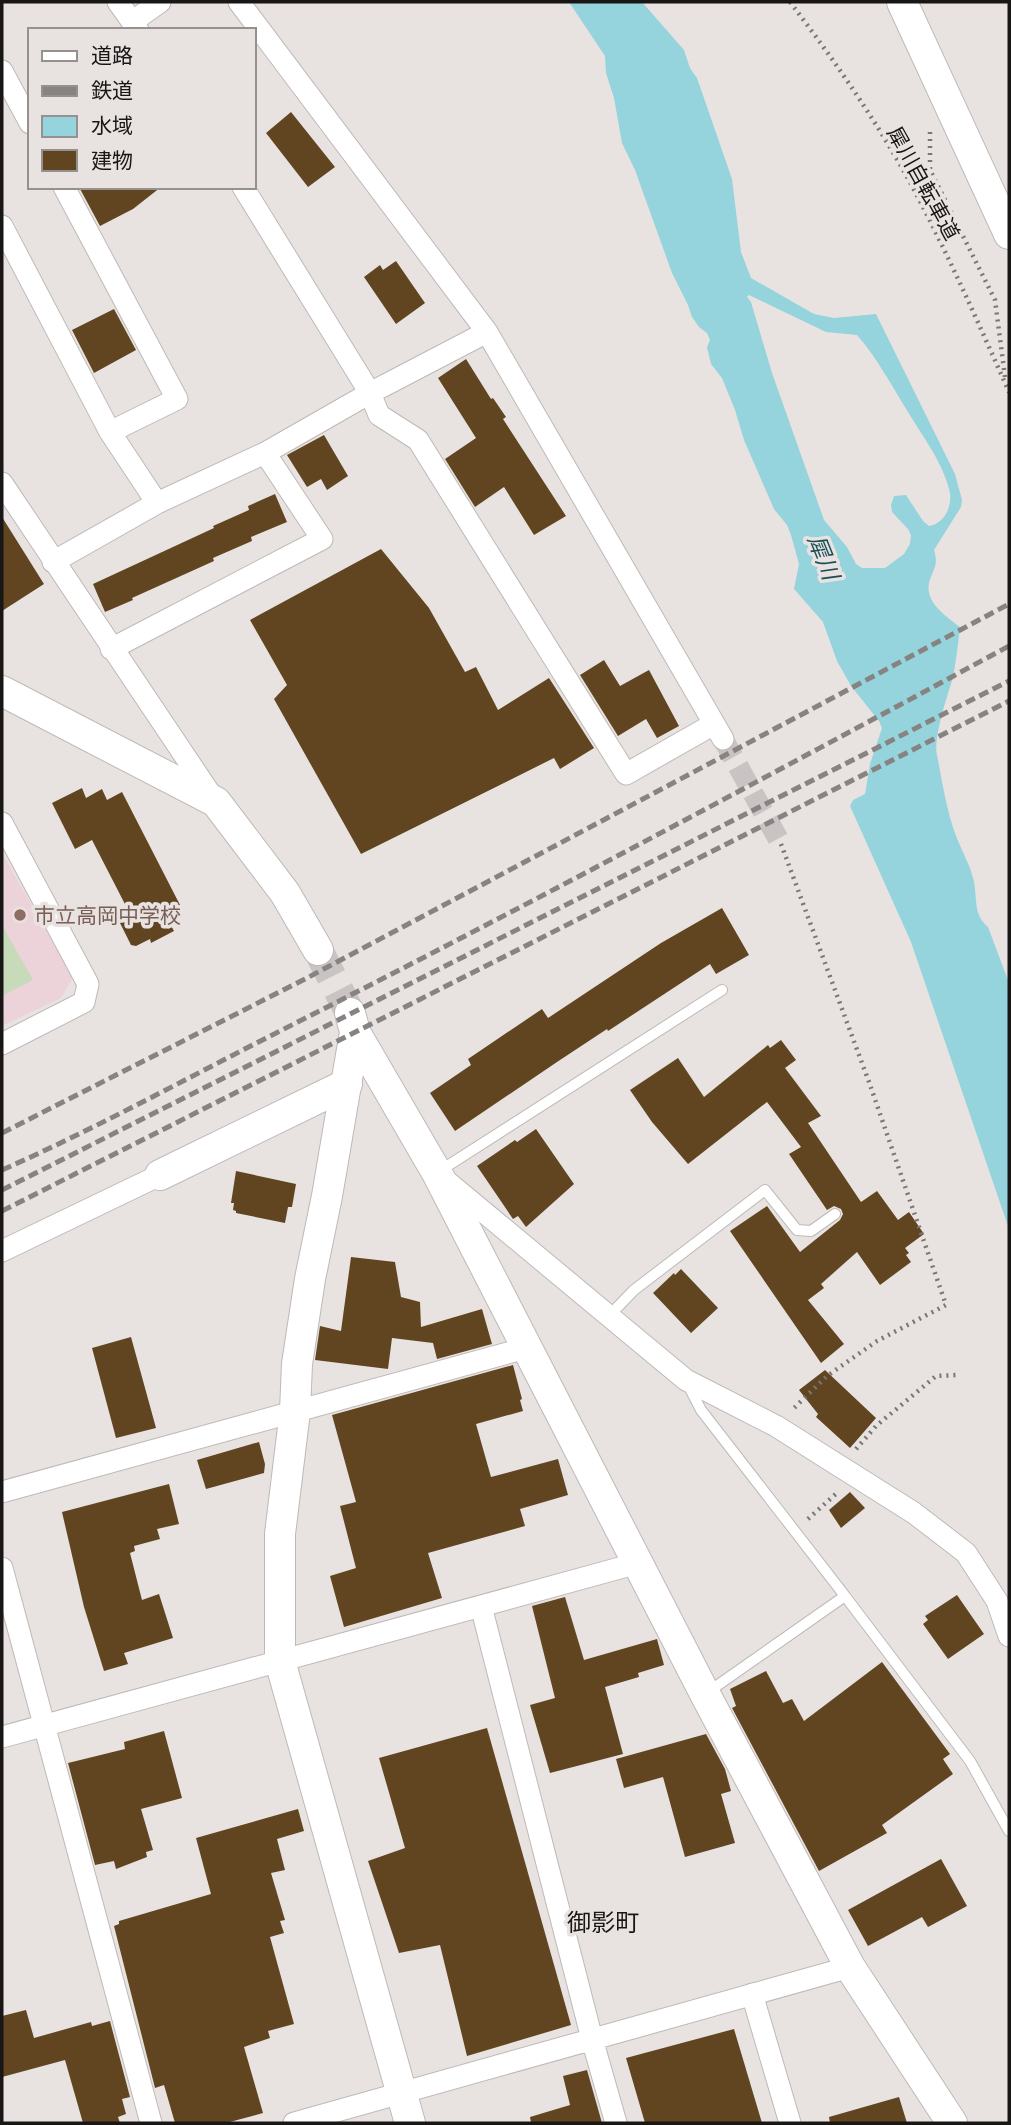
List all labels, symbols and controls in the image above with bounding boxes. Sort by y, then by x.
legend [28,28,256,189]
text: 道路 [91,41,133,69]
text: 鉄道 [91,76,133,104]
text: 水域 [91,111,133,139]
street label: 犀川自転車道 [881,121,967,245]
text: 建物 [91,146,133,174]
water label: 犀川 [801,530,848,587]
place label: 市立高岡中学校 [34,901,181,929]
marker: 市立高岡中学校 [12,907,28,923]
district label: 御影町 [567,1906,639,1938]

